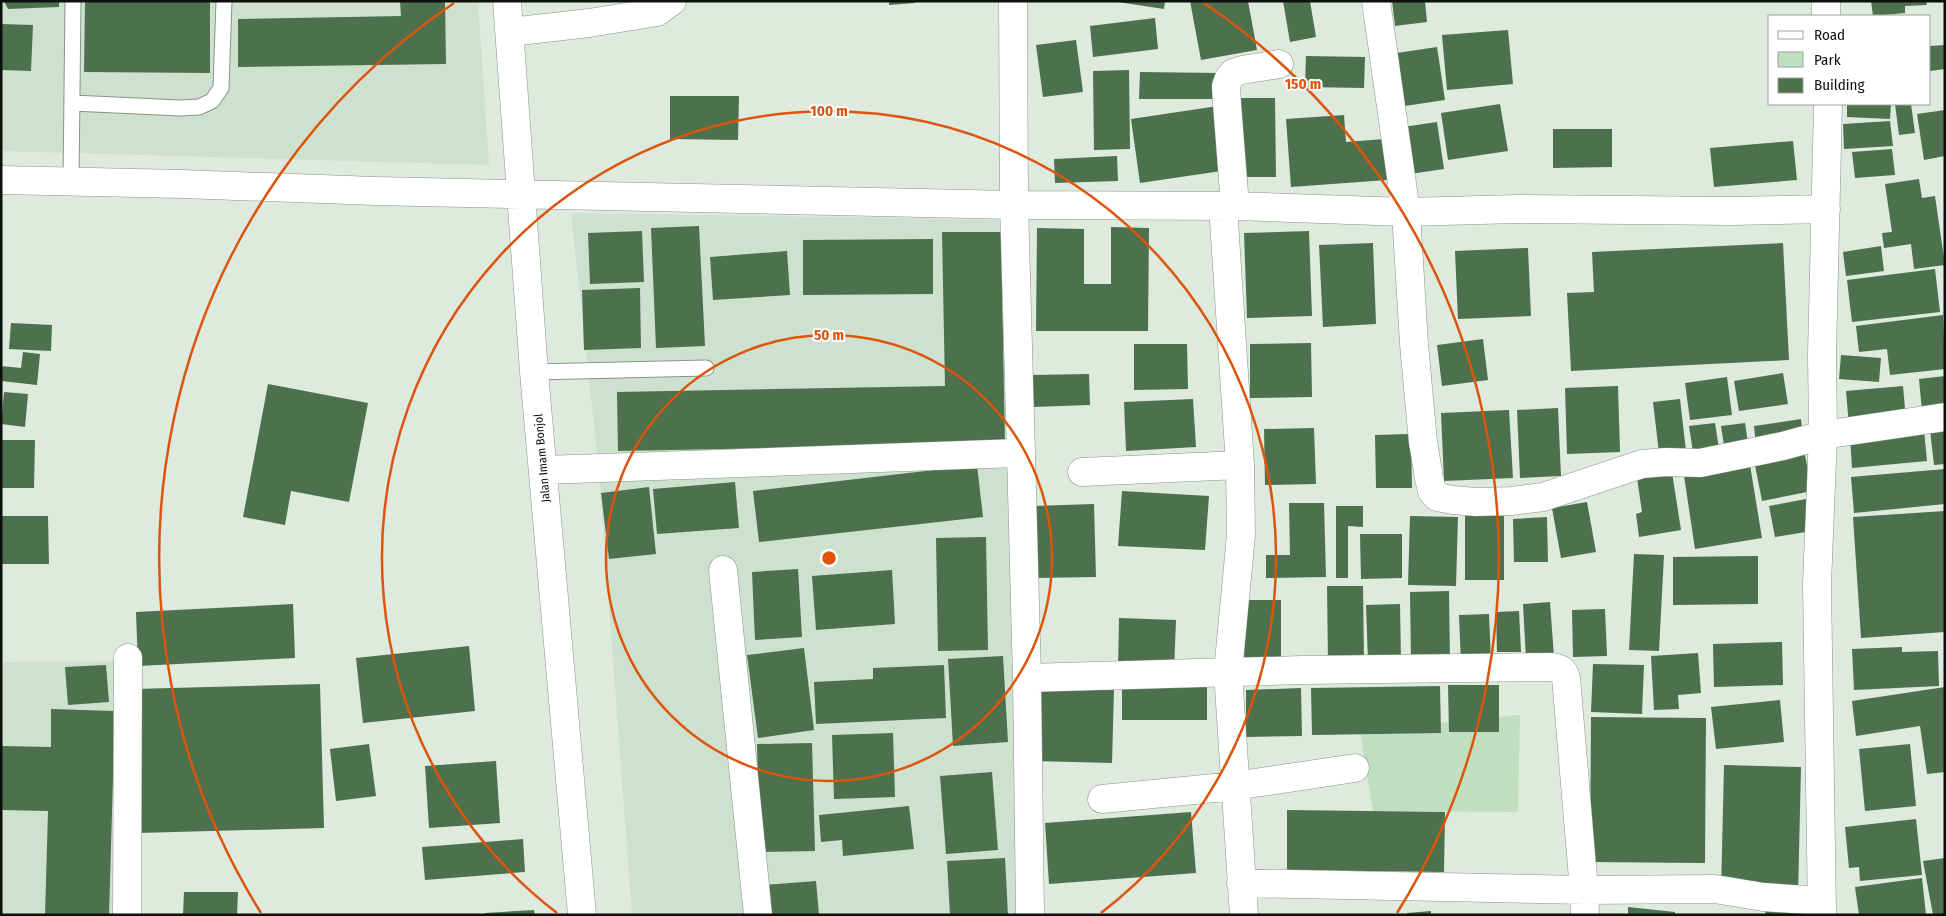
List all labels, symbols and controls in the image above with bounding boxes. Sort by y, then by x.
legend [1768,15,1931,105]
text: Road [1814,26,1845,44]
text: Park [1814,51,1841,69]
text: 150 m [1285,75,1321,93]
text: Building [1814,76,1865,94]
text: 100 m [810,102,848,120]
text: 50 m [814,326,844,344]
street label: Jalan Imam Bonjol [531,413,553,503]
centre of rings [820,549,838,567]

